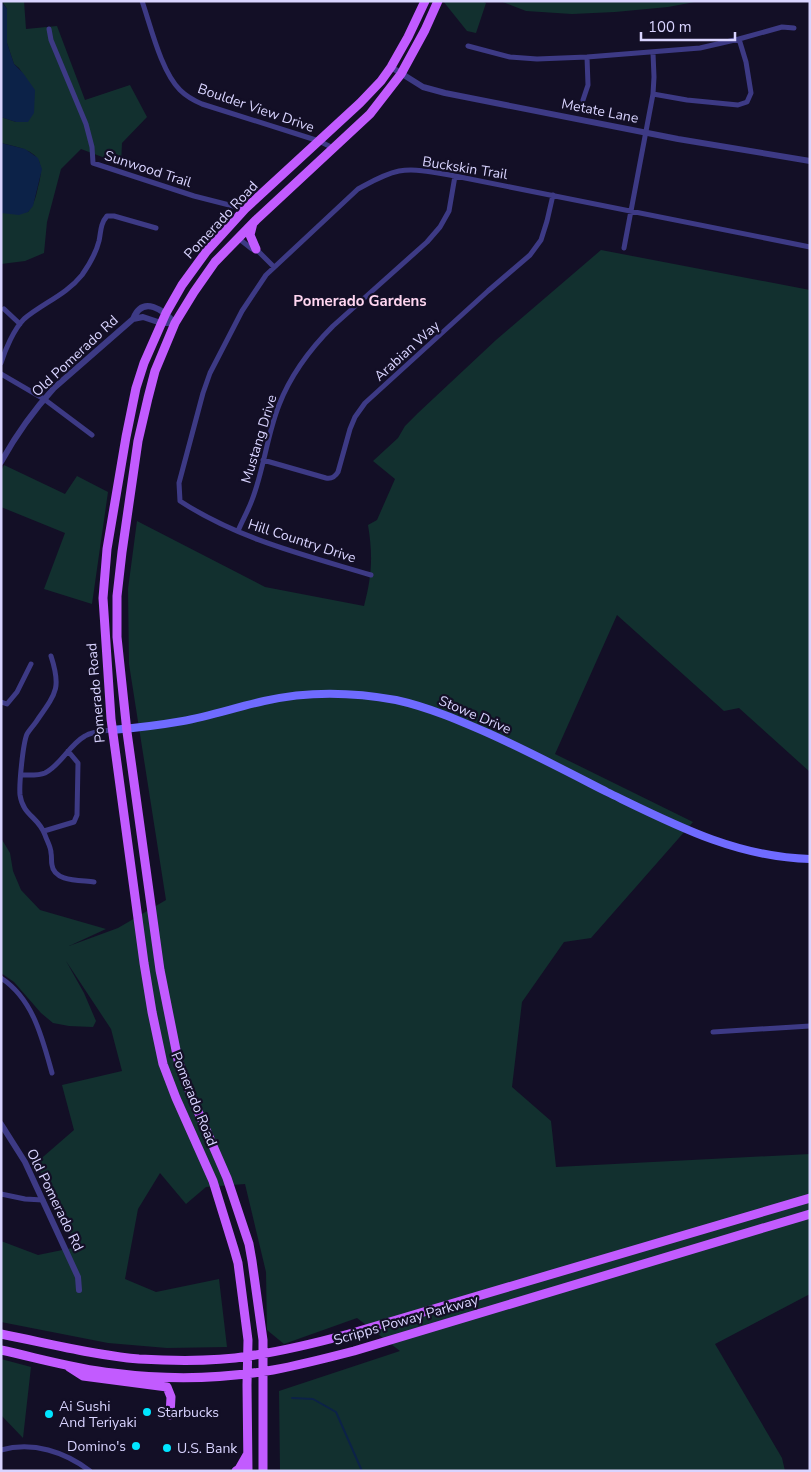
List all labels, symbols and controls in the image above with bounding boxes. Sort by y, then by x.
scale bar [641,10,735,42]
text: 100 m [648,17,692,37]
street label: Boulder View Drive [195,79,317,137]
street label: Metate Lane [560,94,640,128]
street label: Sunwood Trail [102,146,195,192]
street label: Buckskin Trail [421,152,510,184]
street label: Pomerado Road [180,177,262,263]
district label: Pomerado Gardens [293,291,427,311]
street label: Old Pomerado Rd [28,311,122,401]
street label: Arabian Way [370,316,444,386]
street label: Mustang Drive [237,392,281,486]
street label: Hill Country Drive [246,515,358,567]
street label: Pomerado Road [82,642,110,744]
street label: Stowe Drive [436,691,514,739]
street label: Pomerado Road [166,1049,222,1149]
street label: Old Pomerado Rd [22,1146,88,1254]
street label: Scripps Poway Parkway [331,1290,481,1350]
place label: Ai Sushi And Teriyaki [59,1397,137,1432]
place label: Starbucks [157,1403,219,1422]
marker: Starbucks [141,1406,153,1418]
marker: Ai Sushi And Teriyaki [43,1408,55,1420]
place label: Domino's [67,1437,126,1456]
place label: U.S. Bank [177,1439,238,1458]
marker: Domino's [130,1440,142,1452]
marker: U.S. Bank [161,1442,173,1454]

